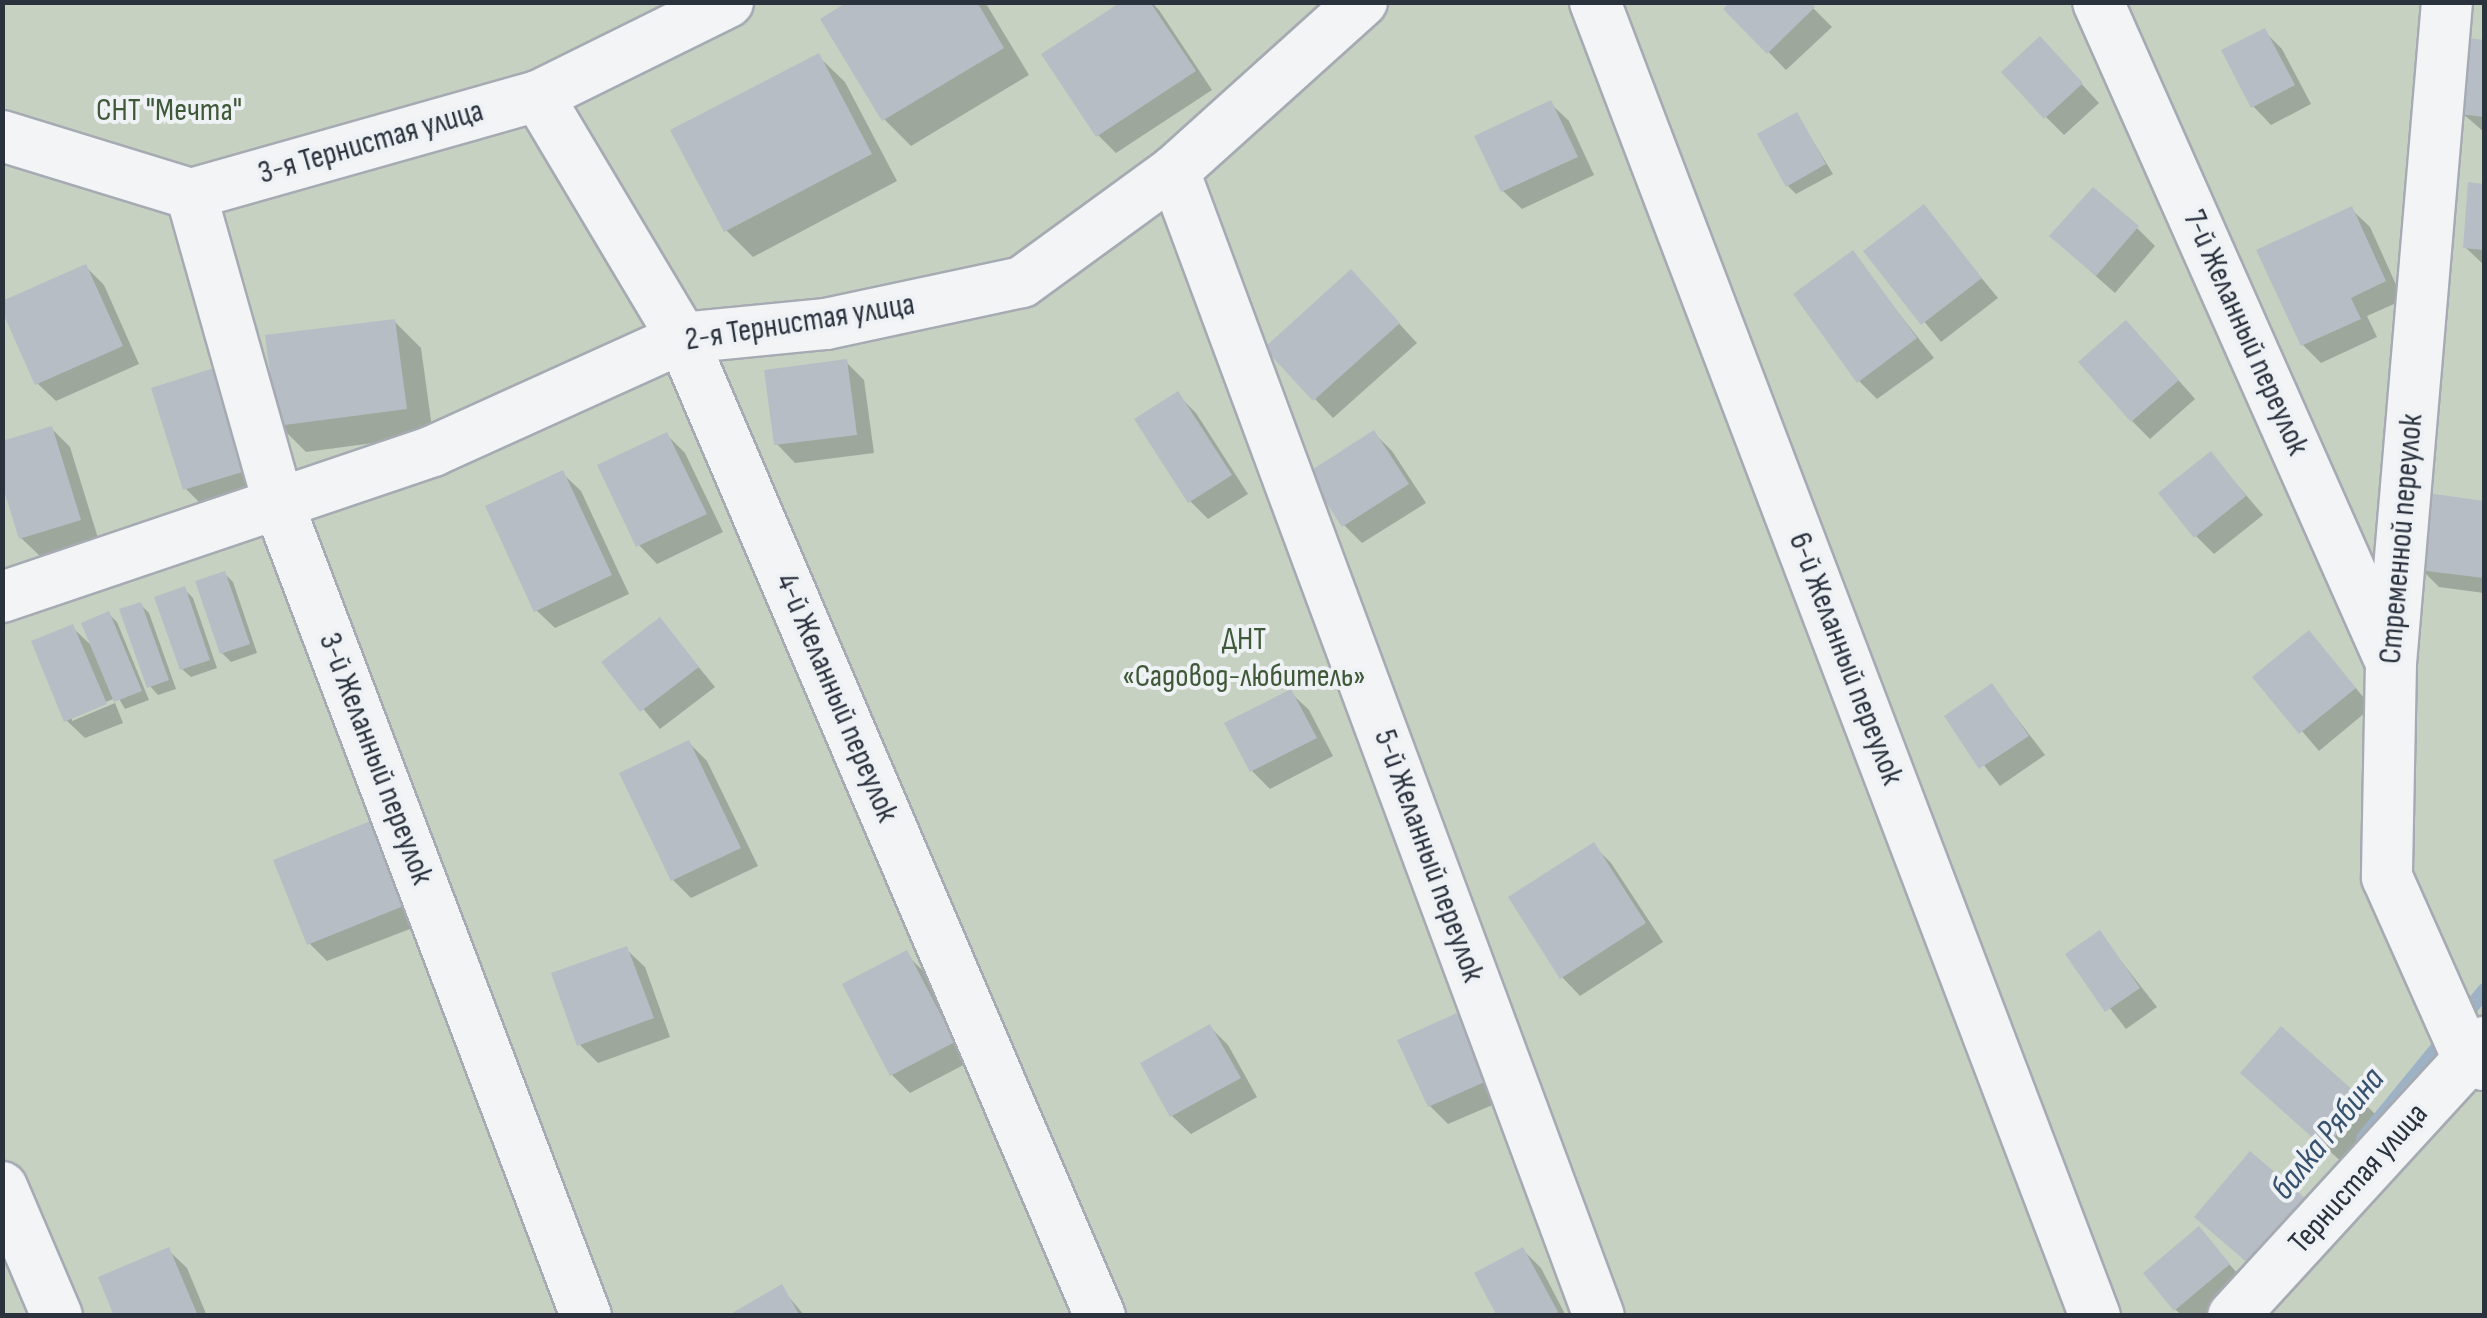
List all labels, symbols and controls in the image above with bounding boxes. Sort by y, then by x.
park label: СНТ "Мечта" [96,92,242,130]
street label: 3-я Тернистая улица [254,93,488,193]
street label: 7-й Желанный переулок [2174,205,2316,461]
street label: 2-я Тернистая улица [683,286,917,360]
street label: Стременной переулок [2372,413,2432,665]
street label: 6-й Желанный переулок [1779,528,1911,790]
street label: 4-й Желанный переулок [766,568,906,828]
park label: ДНТ «Садовод-любитель» [1122,622,1366,697]
street label: 3-й Желанный переулок [309,628,441,890]
street label: 5-й Желанный переулок [1365,725,1491,987]
water label: балка Рябина [2262,1059,2394,1209]
street label: Тернистая улица [2281,1096,2437,1262]

